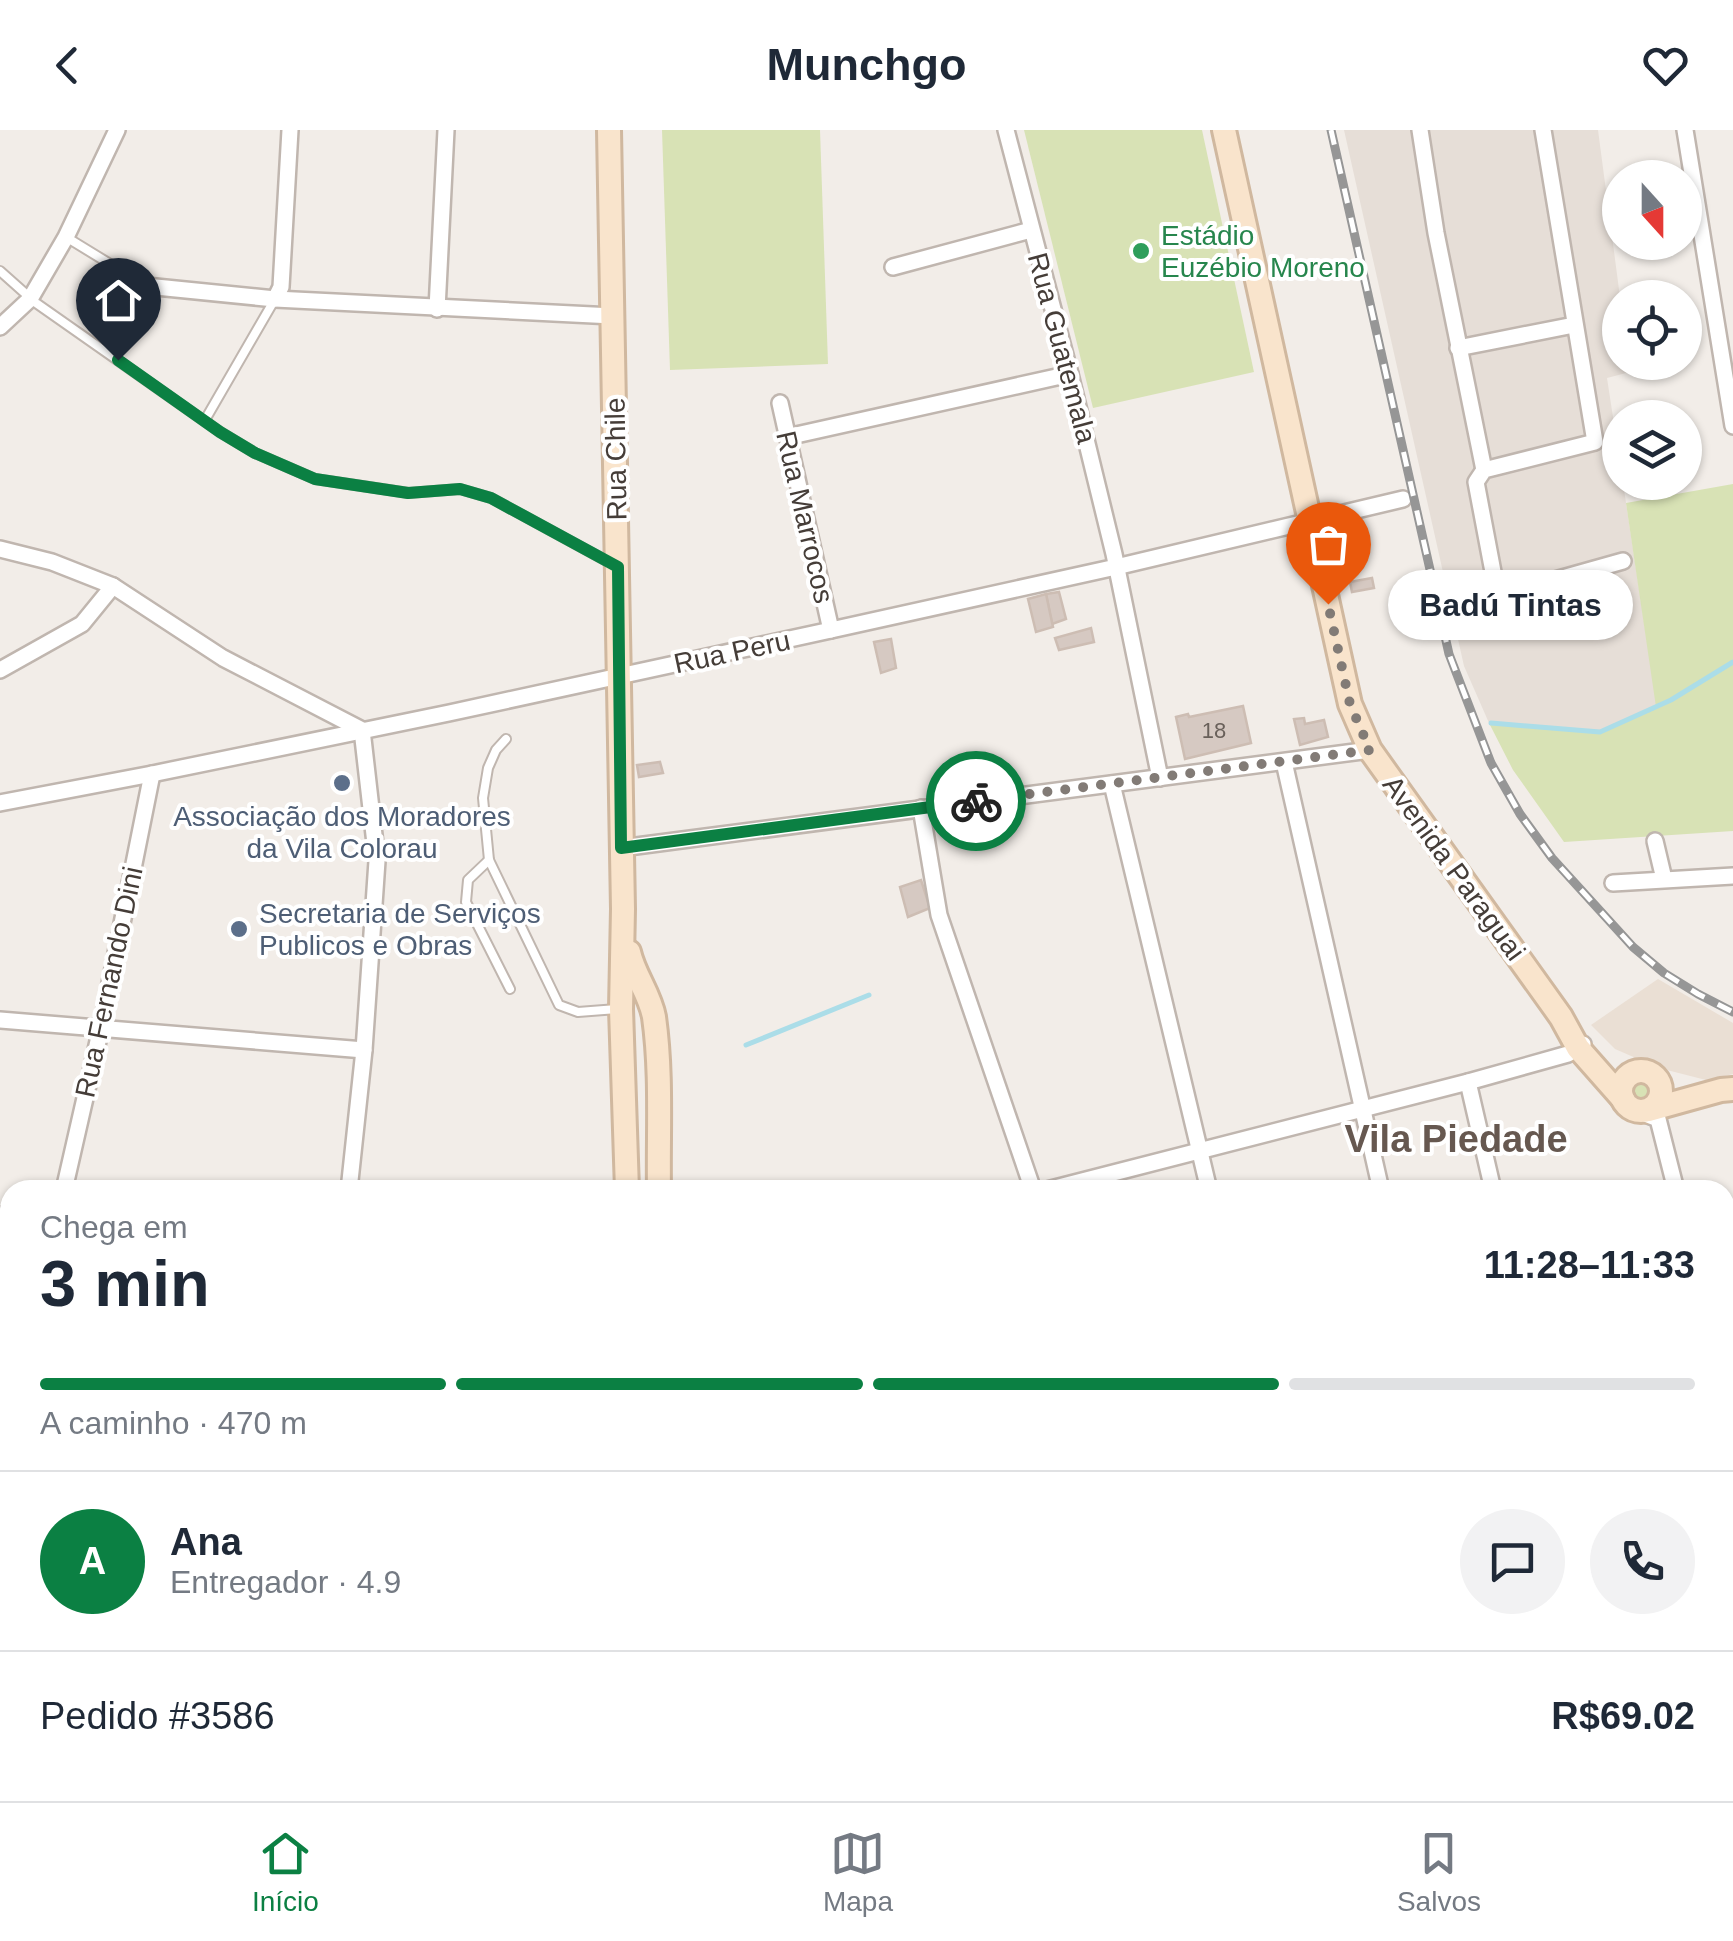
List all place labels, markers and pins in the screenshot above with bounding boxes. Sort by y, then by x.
place label: Estádio Euzébio Moreno [1161,220,1365,283]
marker: Estádio Euzébio Moreno [1130,240,1152,262]
pin [76,258,161,361]
pin [1286,502,1371,605]
callout: Badú Tintas [1388,569,1633,639]
marker: Associação dos Moradores da Vila Colorau [331,772,353,794]
place label: Associação dos Moradores da Vila Colorau [173,801,511,864]
place label: Secretaria de Serviços Publicos e Obras [259,898,541,961]
marker: Secretaria de Serviços Publicos e Obras [228,918,250,940]

